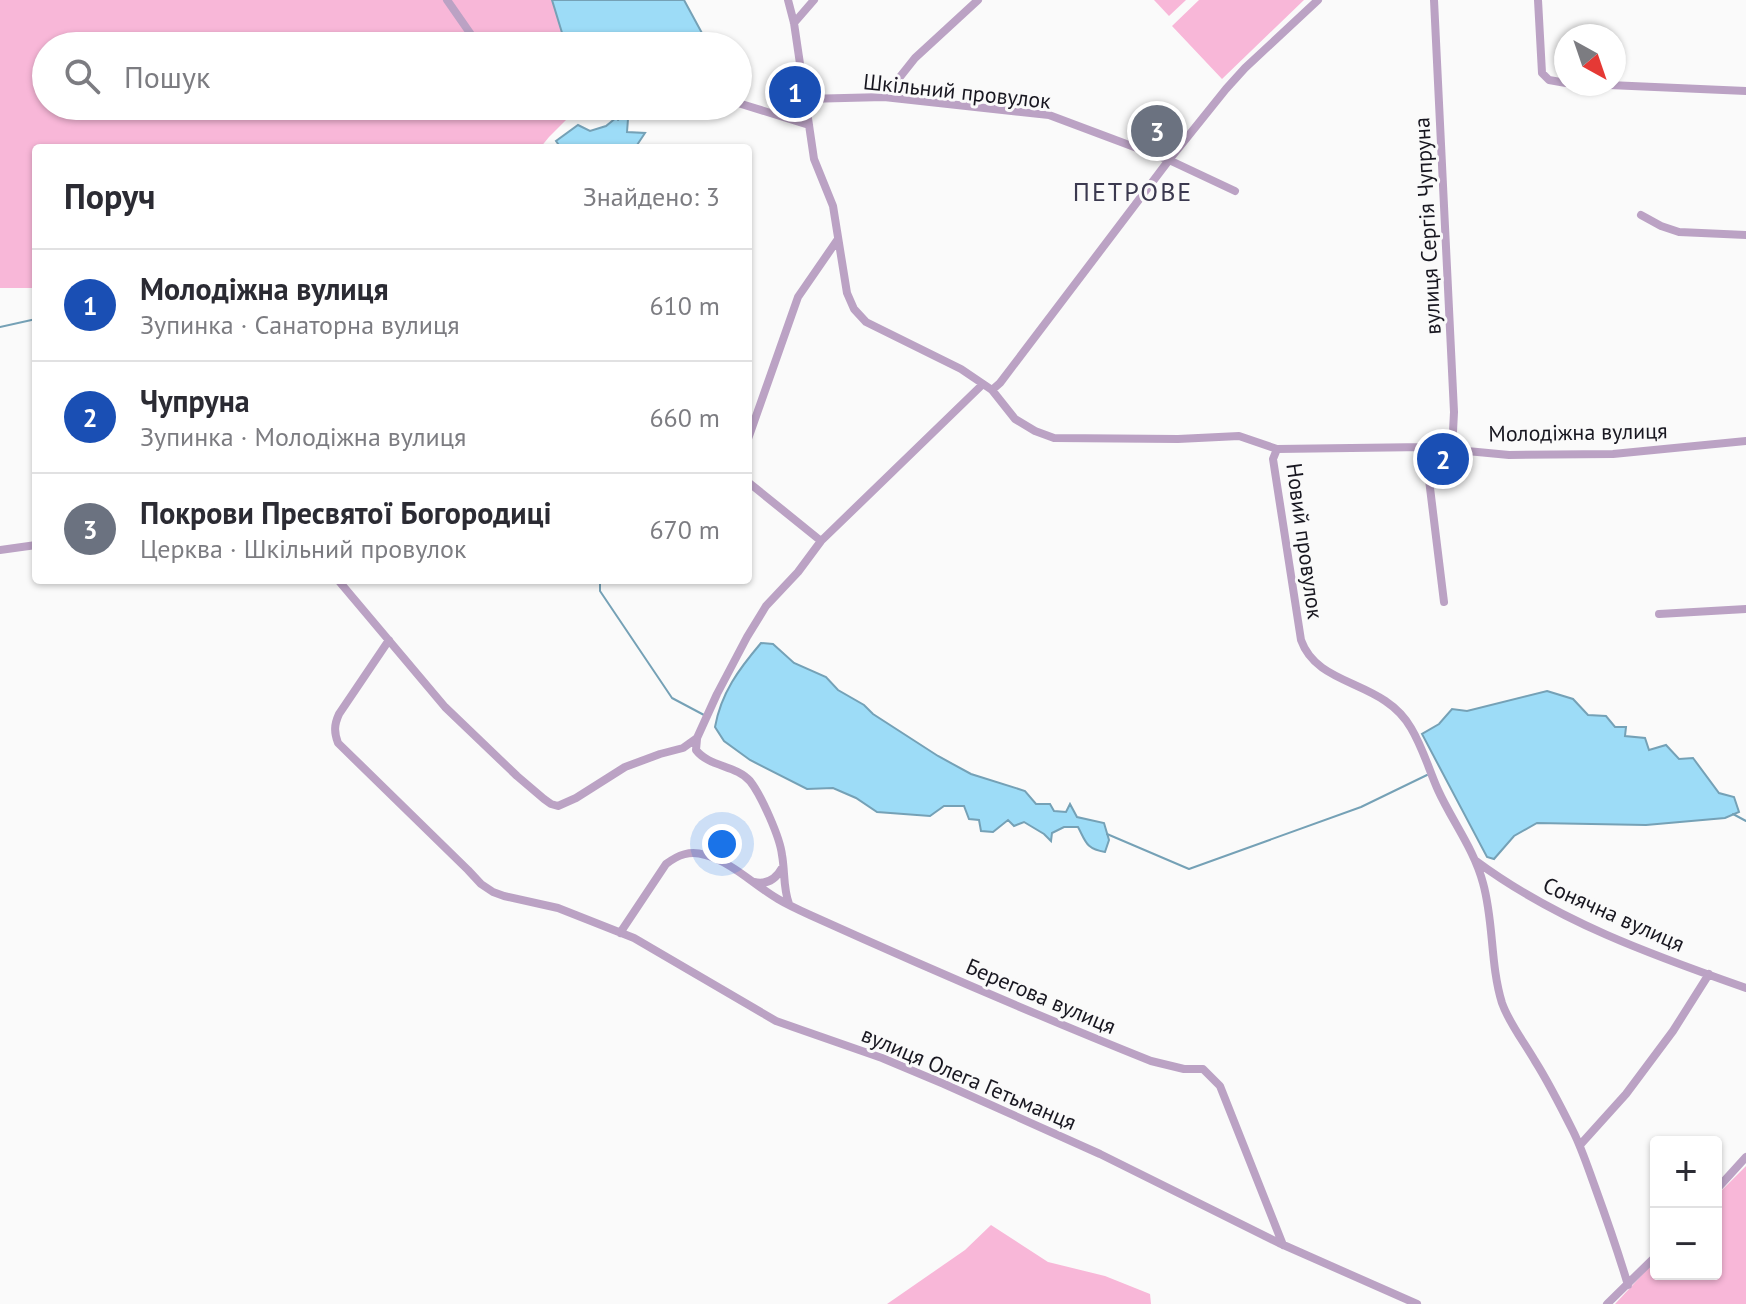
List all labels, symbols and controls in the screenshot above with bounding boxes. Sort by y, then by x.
north arrow [1554,24,1626,96]
search box [32,32,752,120]
icon: search [60,54,104,98]
text: Пошук [124,57,210,96]
pin: 1 [769,62,821,122]
street label: Шкільний провулок [862,67,1053,115]
pin: 3 [1131,101,1183,161]
street label: вулиця Сергія Чупруна [1407,117,1447,335]
text: Поруч [64,174,155,218]
district label: ПЕТРОВЕ [1073,175,1193,208]
text: Знайдено: 3 [583,180,720,213]
text: Молодіжна вулиця [140,269,389,308]
text: 1 [83,289,97,322]
text: 610 m [649,289,720,322]
text: Зупинка · Санаторна вулиця [140,308,460,341]
text: Чупруна [140,381,250,420]
text: 2 [83,401,97,434]
text: 660 m [649,401,720,434]
street label: Молодіжна вулиця [1488,416,1668,448]
text: Зупинка · Молодіжна вулиця [140,420,466,453]
pin: 2 [1417,429,1469,489]
street label: Новий провулок [1280,461,1330,621]
text: Покрови Пресвятої Богородиці [140,493,551,532]
text: 3 [83,513,97,546]
text: 670 m [649,513,720,546]
text: Церква · Шкільний провулок [140,532,466,565]
your location [702,824,742,864]
street label: Сонячна вулиця [1539,870,1689,958]
street label: Берегова вулиця [962,952,1120,1040]
street label: вулиця Олега Гетьманця [857,1020,1081,1136]
map controls [1650,1136,1722,1280]
button: + [1650,1136,1722,1208]
button: − [1650,1208,1722,1280]

